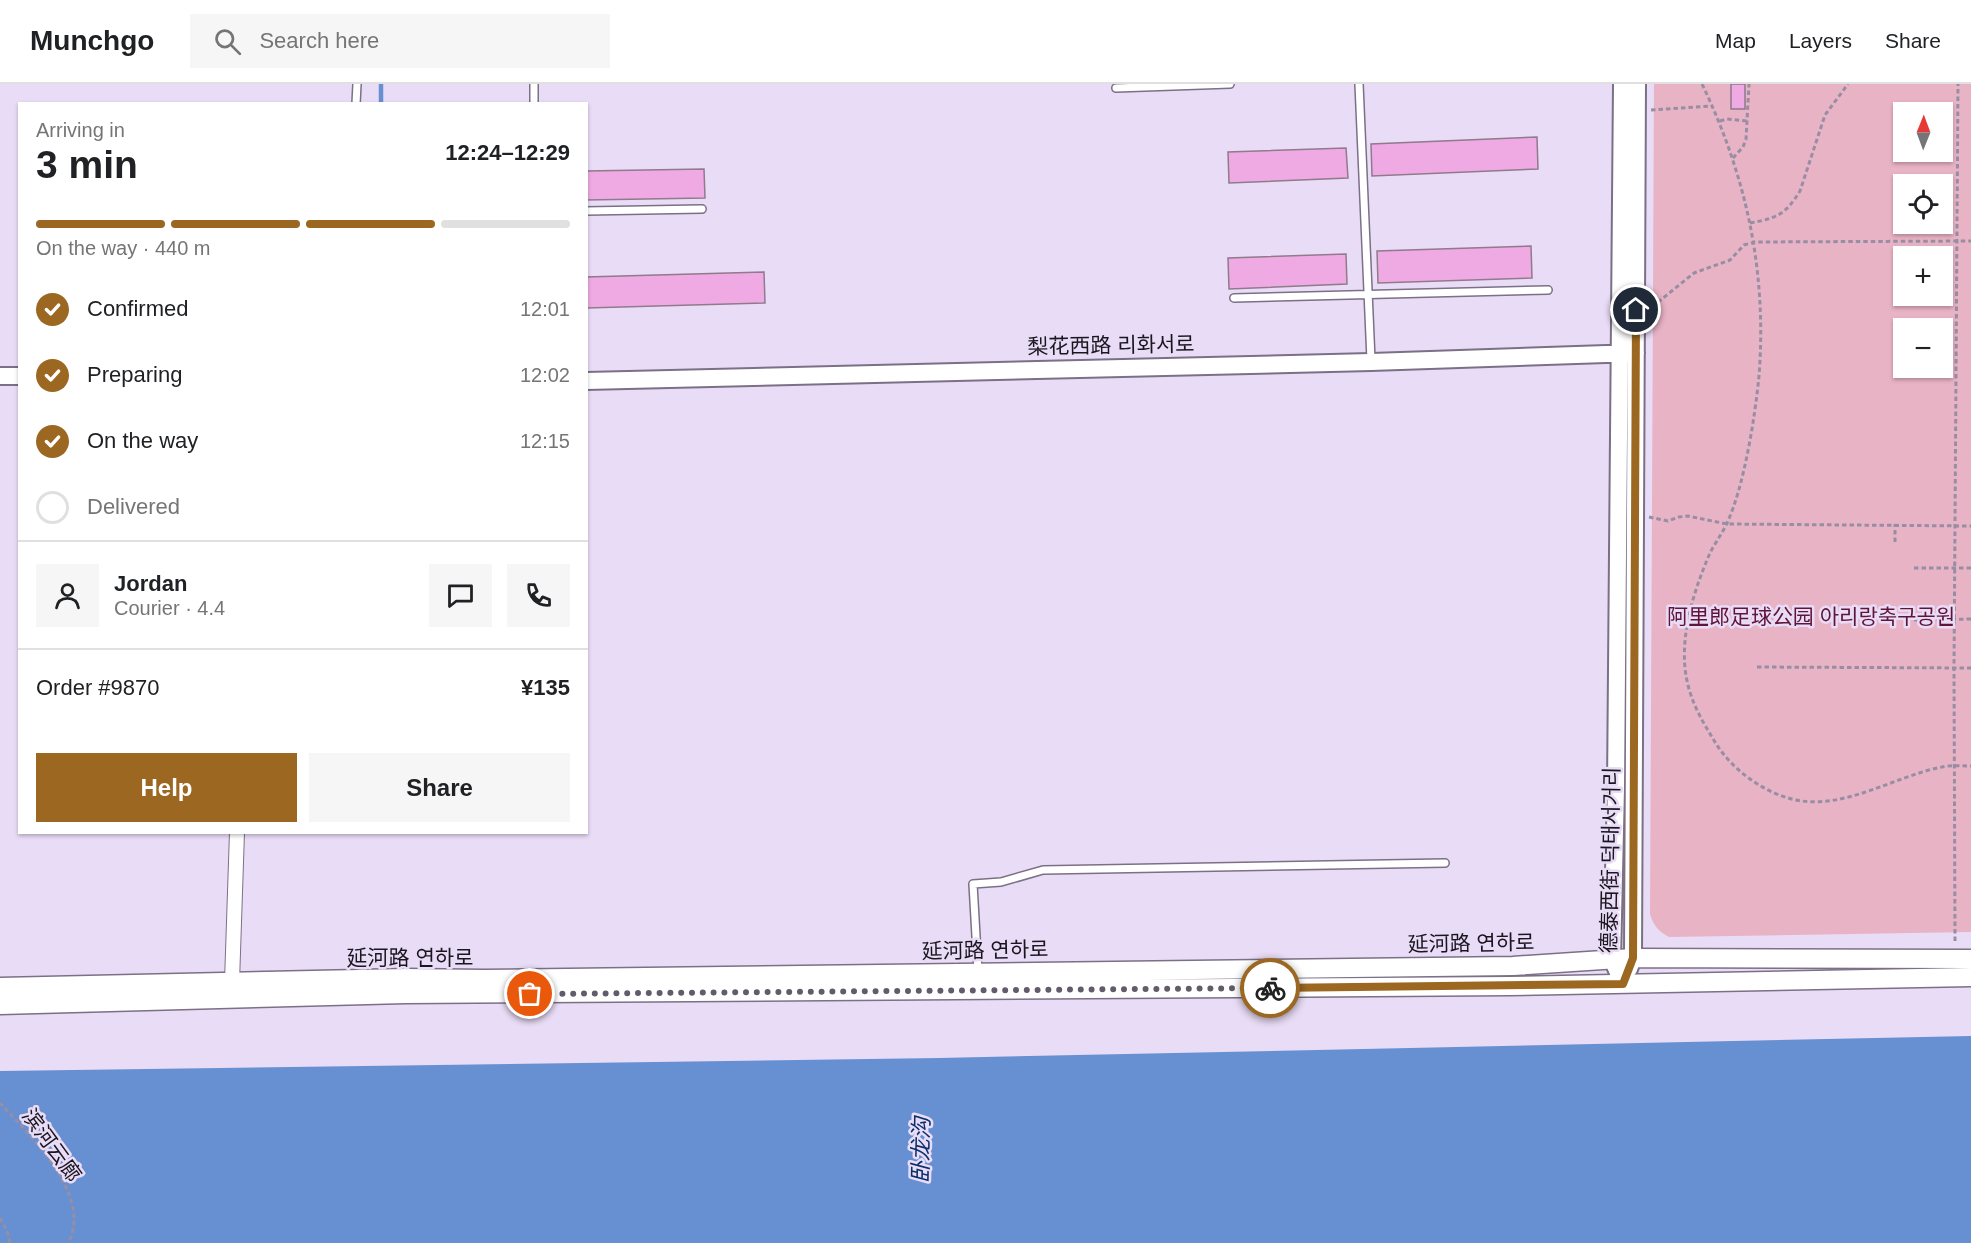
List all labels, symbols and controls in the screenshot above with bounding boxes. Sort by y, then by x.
search box [190,14,610,68]
text: Munchgo [30,25,154,56]
icon: search [211,25,244,58]
text: Search here [259,28,379,53]
text: Map [1715,29,1756,52]
text: Layers [1789,29,1852,52]
text: Share [1885,29,1941,52]
north arrow [1893,102,1953,162]
map controls [1893,102,1953,378]
text: Arriving in [36,119,125,141]
text: 12:24–12:29 [445,140,570,165]
text: 3 min [36,143,138,186]
button: locate [1893,174,1953,234]
text: On the way · 440 m [36,237,211,259]
button: + [1893,246,1953,306]
pin [1610,284,1661,335]
icon: check [36,293,69,326]
icon: home [1619,293,1652,326]
text: Confirmed [87,296,188,321]
text: 12:01 [520,298,570,320]
button: − [1893,318,1953,378]
street label: 梨花西路 리화서로 [1027,332,1195,358]
icon: check [36,359,69,392]
text: Preparing [87,362,182,387]
text: 12:02 [520,364,570,386]
icon: check [36,425,69,458]
text: On the way [87,428,198,453]
text: 12:15 [520,430,570,452]
text: Delivered [87,494,180,519]
button: person [36,564,99,627]
button: chat [429,564,492,627]
button: phone [507,564,570,627]
text: Jordan [114,571,187,596]
text: Courier · 4.4 [114,597,225,619]
park label: 阿里郎足球公园 아리랑축구공원 [1667,605,1955,628]
text: Order #9870 [36,675,160,700]
text: ¥135 [521,675,570,700]
button: Help [36,753,297,822]
button: Share [309,753,570,822]
street label: 德泰西街 덕태서거리 [1597,767,1623,953]
street label: 延河路 연하로 [1407,930,1535,956]
street label: 延河路 연하로 [921,937,1049,963]
street label: 延河路 연하로 [347,946,473,969]
courier [1240,958,1300,1018]
pin [504,968,555,1019]
icon: bike [1254,972,1287,1005]
icon: bag [513,977,546,1010]
street label: 滨河云廊 [18,1104,86,1186]
water label: 卧龙沟 [908,1115,934,1183]

